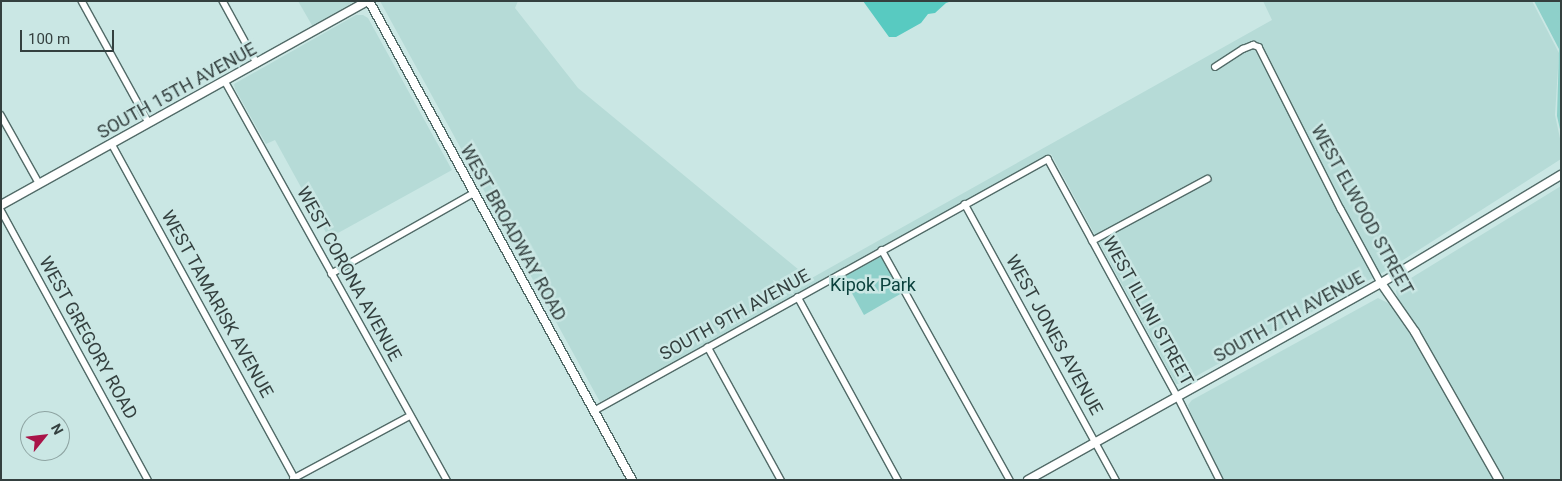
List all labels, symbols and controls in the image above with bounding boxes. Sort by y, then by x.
scale bar [22,20,116,52]
text: 100 m [28,30,70,48]
street label: SOUTH 15TH AVENUE [94,38,260,144]
street label: WEST ELWOOD STREET [1306,121,1418,299]
street label: WEST BROADWAY ROAD [455,141,571,325]
street label: WEST CORONA AVENUE [292,183,406,365]
street label: WEST TAMARISK AVENUE [156,206,278,402]
street label: WEST ILLINI STREET [1098,233,1198,389]
street label: WEST JONES AVENUE [1001,251,1107,419]
street label: WEST GREGORY ROAD [34,253,142,423]
street label: SOUTH 9TH AVENUE [656,265,814,365]
street label: SOUTH 7TH AVENUE [1210,267,1368,367]
park label: Kipok Park [830,274,916,296]
north arrow [20,411,70,461]
text: N [48,421,67,437]

